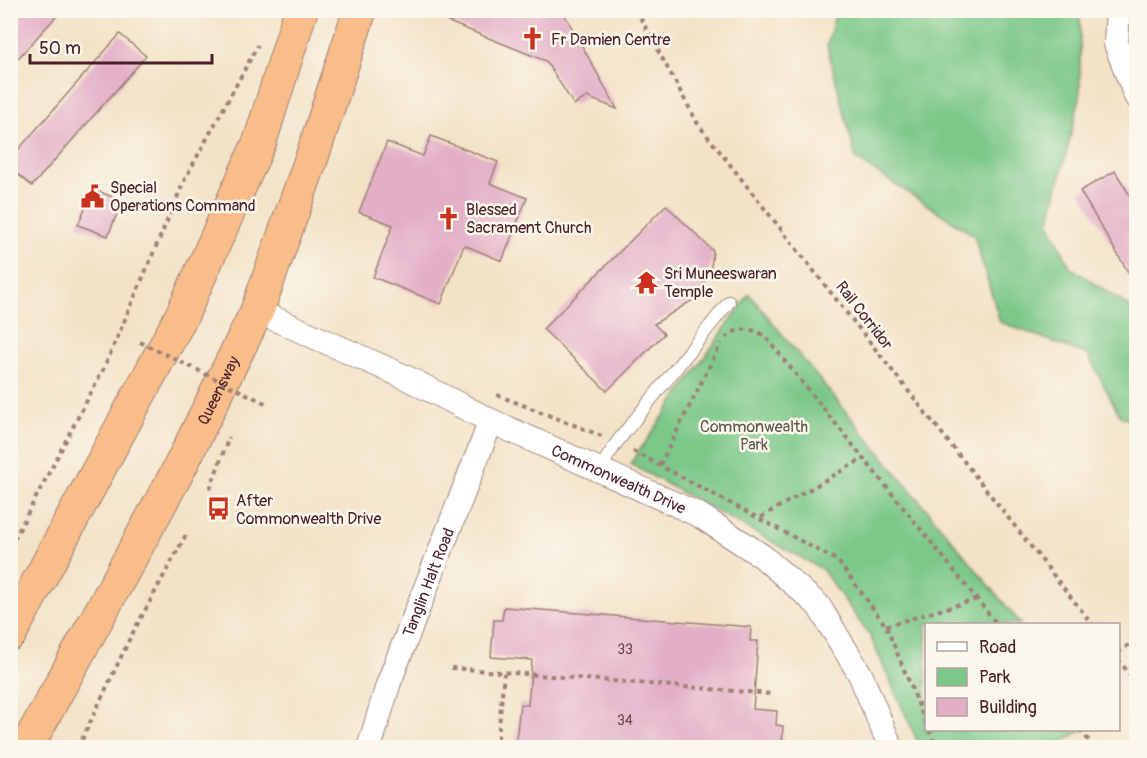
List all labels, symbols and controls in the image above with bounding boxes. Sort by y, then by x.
church icon: Fr Damien Centre [520,26,546,52]
scale bar [30,27,212,65]
place label: Fr Damien Centre [551,30,671,50]
text: 50 m [39,37,81,60]
place label: Special Operations Command [110,178,256,216]
public building icon: Special Operations Command [79,183,105,209]
place label: Blessed Sacrament Church [466,200,591,238]
church icon: Blessed Sacrament Church [435,205,461,231]
place label: Sri Muneeswaran Temple [664,264,777,302]
temple icon: Sri Muneeswaran Temple [633,269,659,295]
street label: Rail Corridor [831,277,897,354]
street label: Queensway [193,353,244,428]
park label: Commonwealth Park [700,417,808,455]
street label: Commonwealth Drive [548,441,689,519]
place label: After Commonwealth Drive [236,491,382,529]
bus stop icon: After Commonwealth Drive [205,496,231,522]
street label: Tanglin Halt Road [399,525,459,640]
legend [925,623,1120,731]
text: Road [979,636,1016,659]
house number: 33 [617,641,633,658]
text: Park [979,666,1011,689]
text: Building [979,696,1037,719]
house number: 34 [617,712,633,729]

